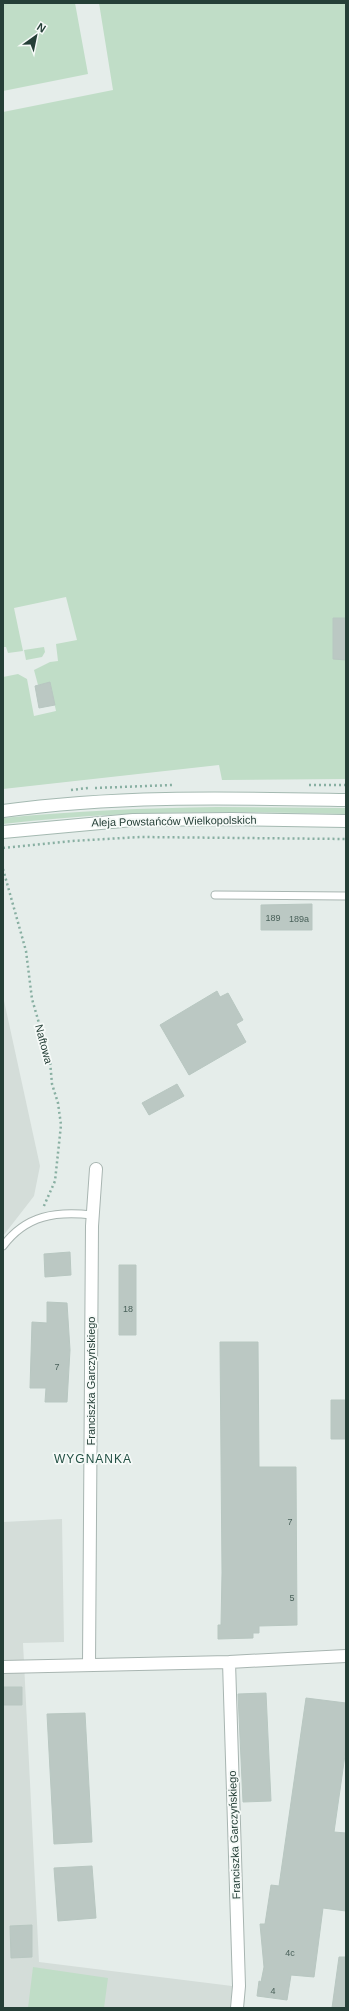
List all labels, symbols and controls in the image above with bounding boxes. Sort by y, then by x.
north arrow [16,16,56,56]
text: N [35,20,48,35]
street label: Aleja Powstańców Wielkopolskich [91,814,257,828]
house number: 189 [265,913,281,923]
house number: 189a [289,914,309,924]
street label: Naftowa [33,1023,55,1066]
house number: 18 [123,1304,133,1314]
street label: Franciszka Garczyńskiego [85,1317,97,1446]
house number: 7 [54,1362,60,1372]
district label: WYGNANKA [54,1452,132,1466]
house number: 7 [287,1517,293,1527]
house number: 5 [289,1593,295,1603]
street label: Franciszka Garczyńskiego [226,1770,242,1900]
house number: 4c [285,1948,295,1958]
house number: 4 [270,1986,276,1996]

